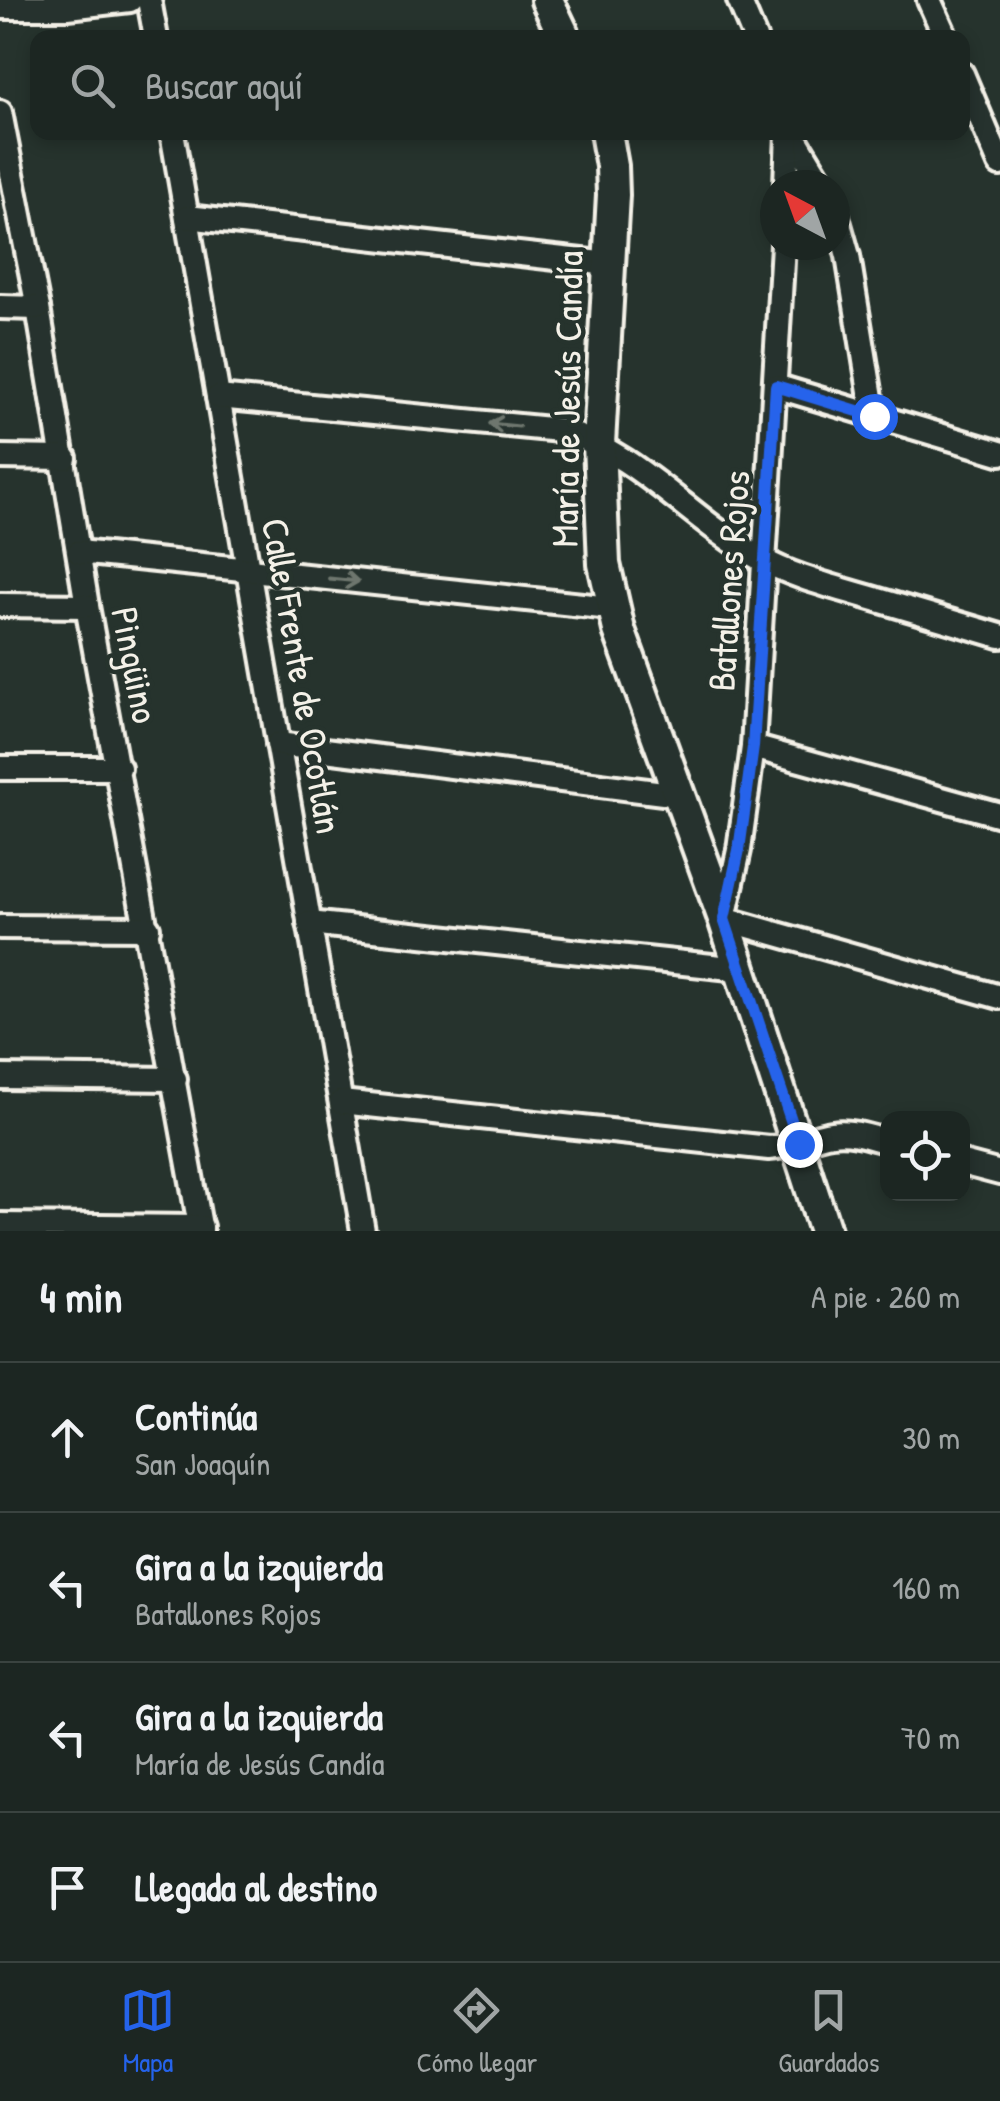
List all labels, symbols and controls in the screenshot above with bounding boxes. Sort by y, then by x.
search box [30,30,970,140]
icon: search [65,58,120,113]
text: Buscar aquí [145,59,303,111]
north arrow [760,170,850,260]
street label: María de Jesús Candía [537,250,595,548]
route start [852,394,898,440]
one-way arrow [489,415,521,434]
street label: Batallones Rojos [694,469,762,693]
street label: Calle Frente de Ocotlán [250,514,356,838]
one-way arrow [328,571,360,590]
street label: Pingüino [99,602,173,727]
map controls [880,1111,970,1201]
button: locate [880,1111,970,1201]
route end [777,1122,823,1168]
text: 4 min [40,1268,122,1325]
text: A pie · 260 m [811,1275,960,1318]
text: Continúa [135,1390,257,1442]
icon: ahead [40,1410,95,1465]
text: 30 m [902,1416,960,1459]
text: San Joaquín [135,1442,271,1485]
text: Gira a la izquierda [135,1540,383,1592]
icon: left [40,1560,95,1615]
text: 160 m [892,1566,960,1609]
text: Batallones Rojos [135,1592,321,1635]
text: Gira a la izquierda [135,1690,383,1742]
icon: left [40,1710,95,1765]
text: 70 m [901,1716,960,1759]
text: María de Jesús Candía [135,1742,385,1785]
icon: arrive [40,1860,95,1915]
text: Llegada al destino [135,1861,377,1913]
tab: Mapa [120,1983,175,2081]
tab: Cómo llegar [416,1983,537,2081]
tab: Guardados [778,1983,879,2081]

